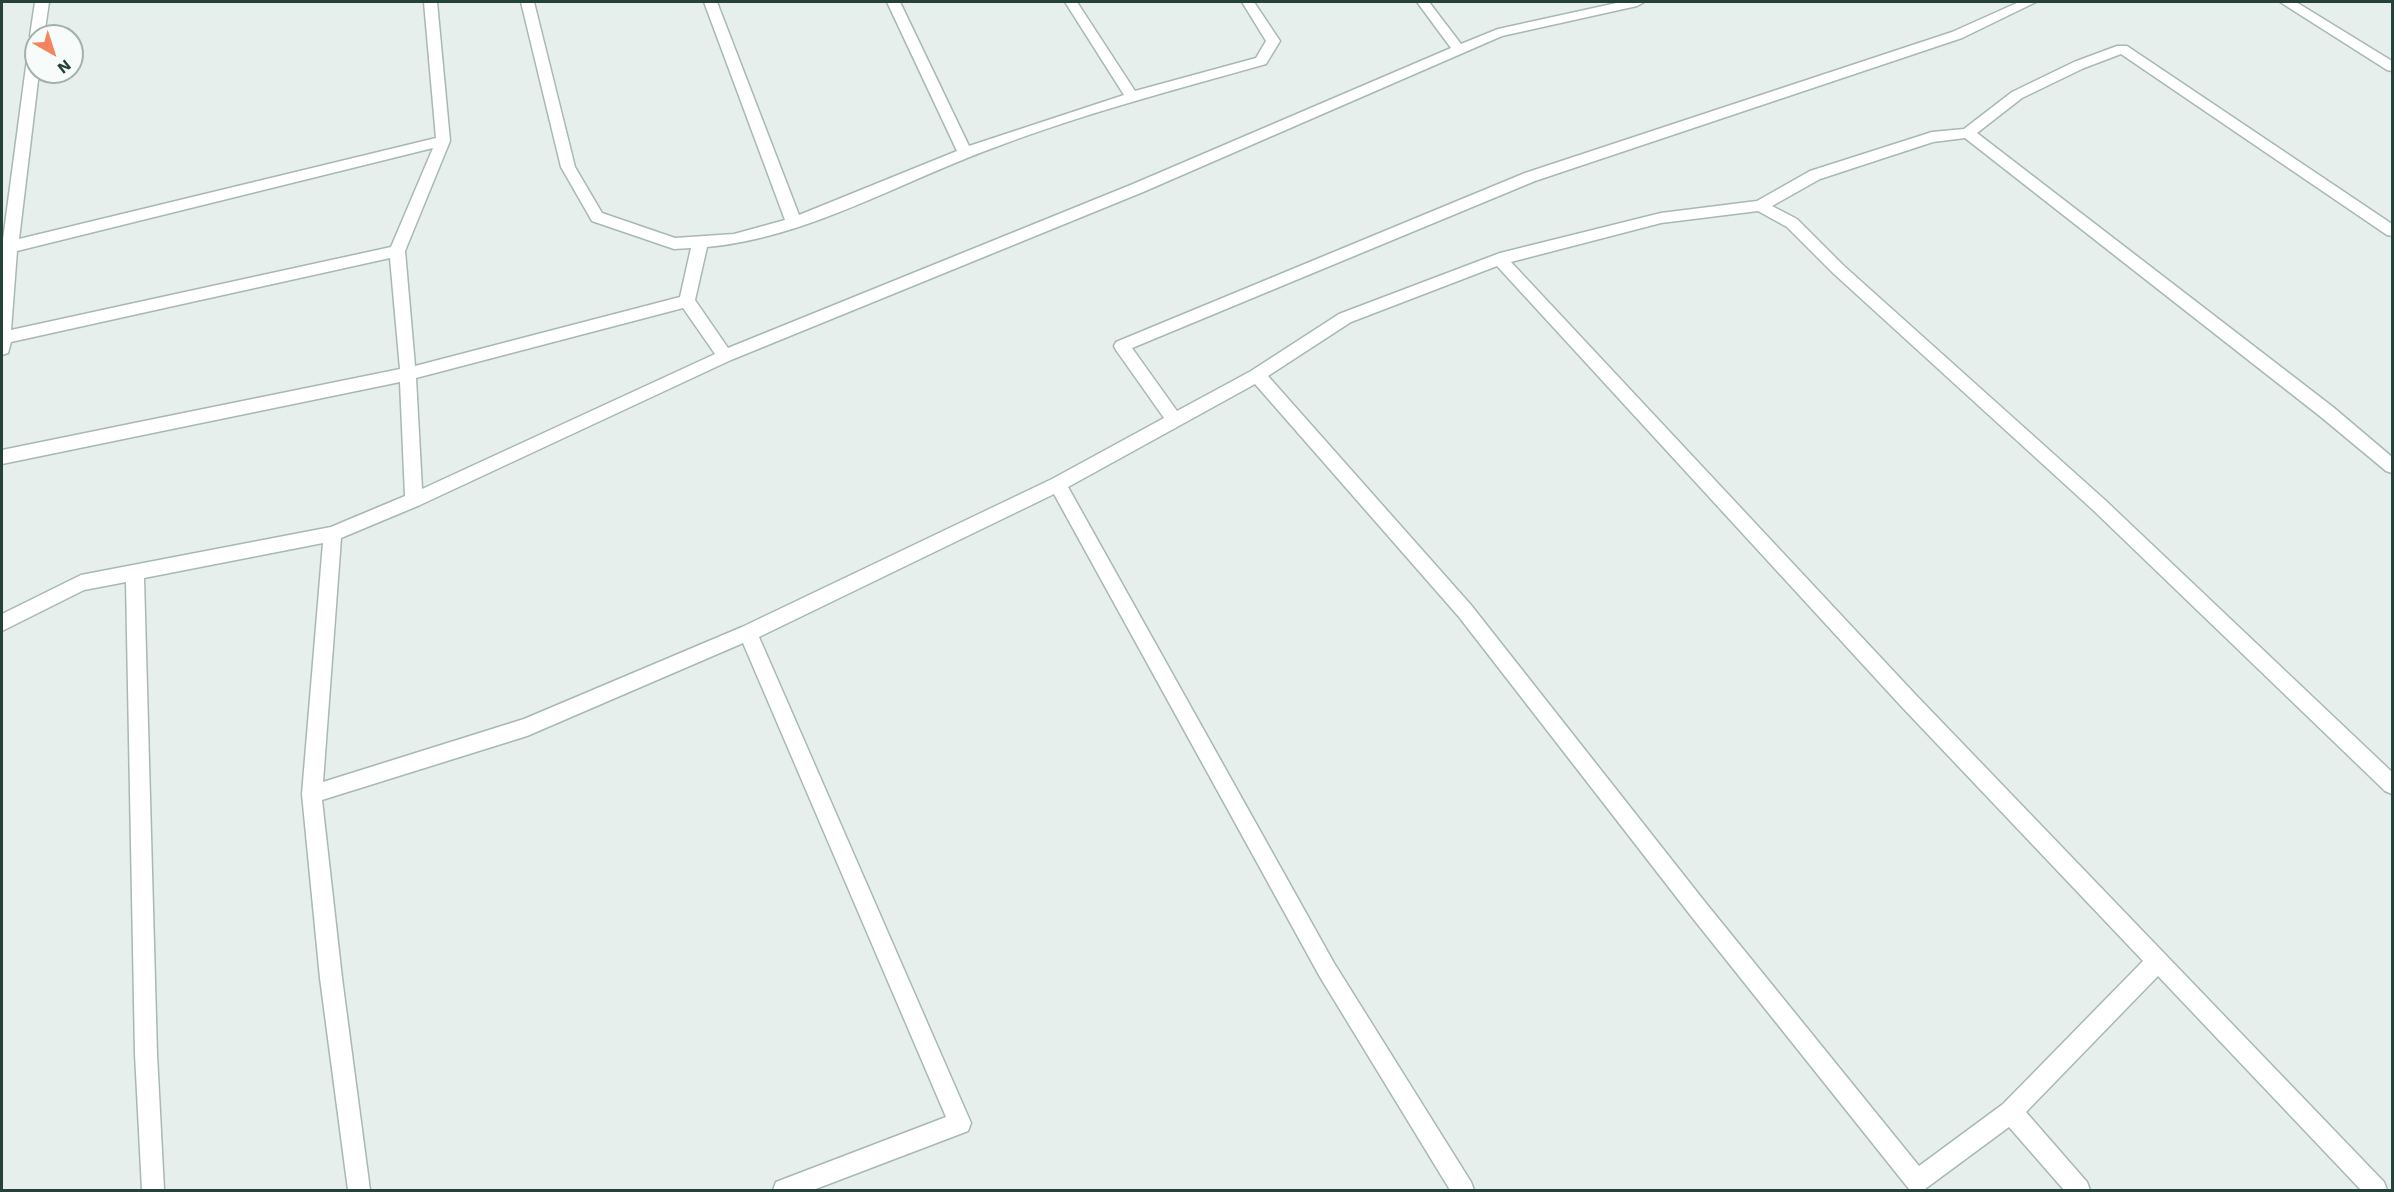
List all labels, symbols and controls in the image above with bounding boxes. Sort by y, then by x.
north arrow [24,24,84,84]
text: N [54,56,75,78]

